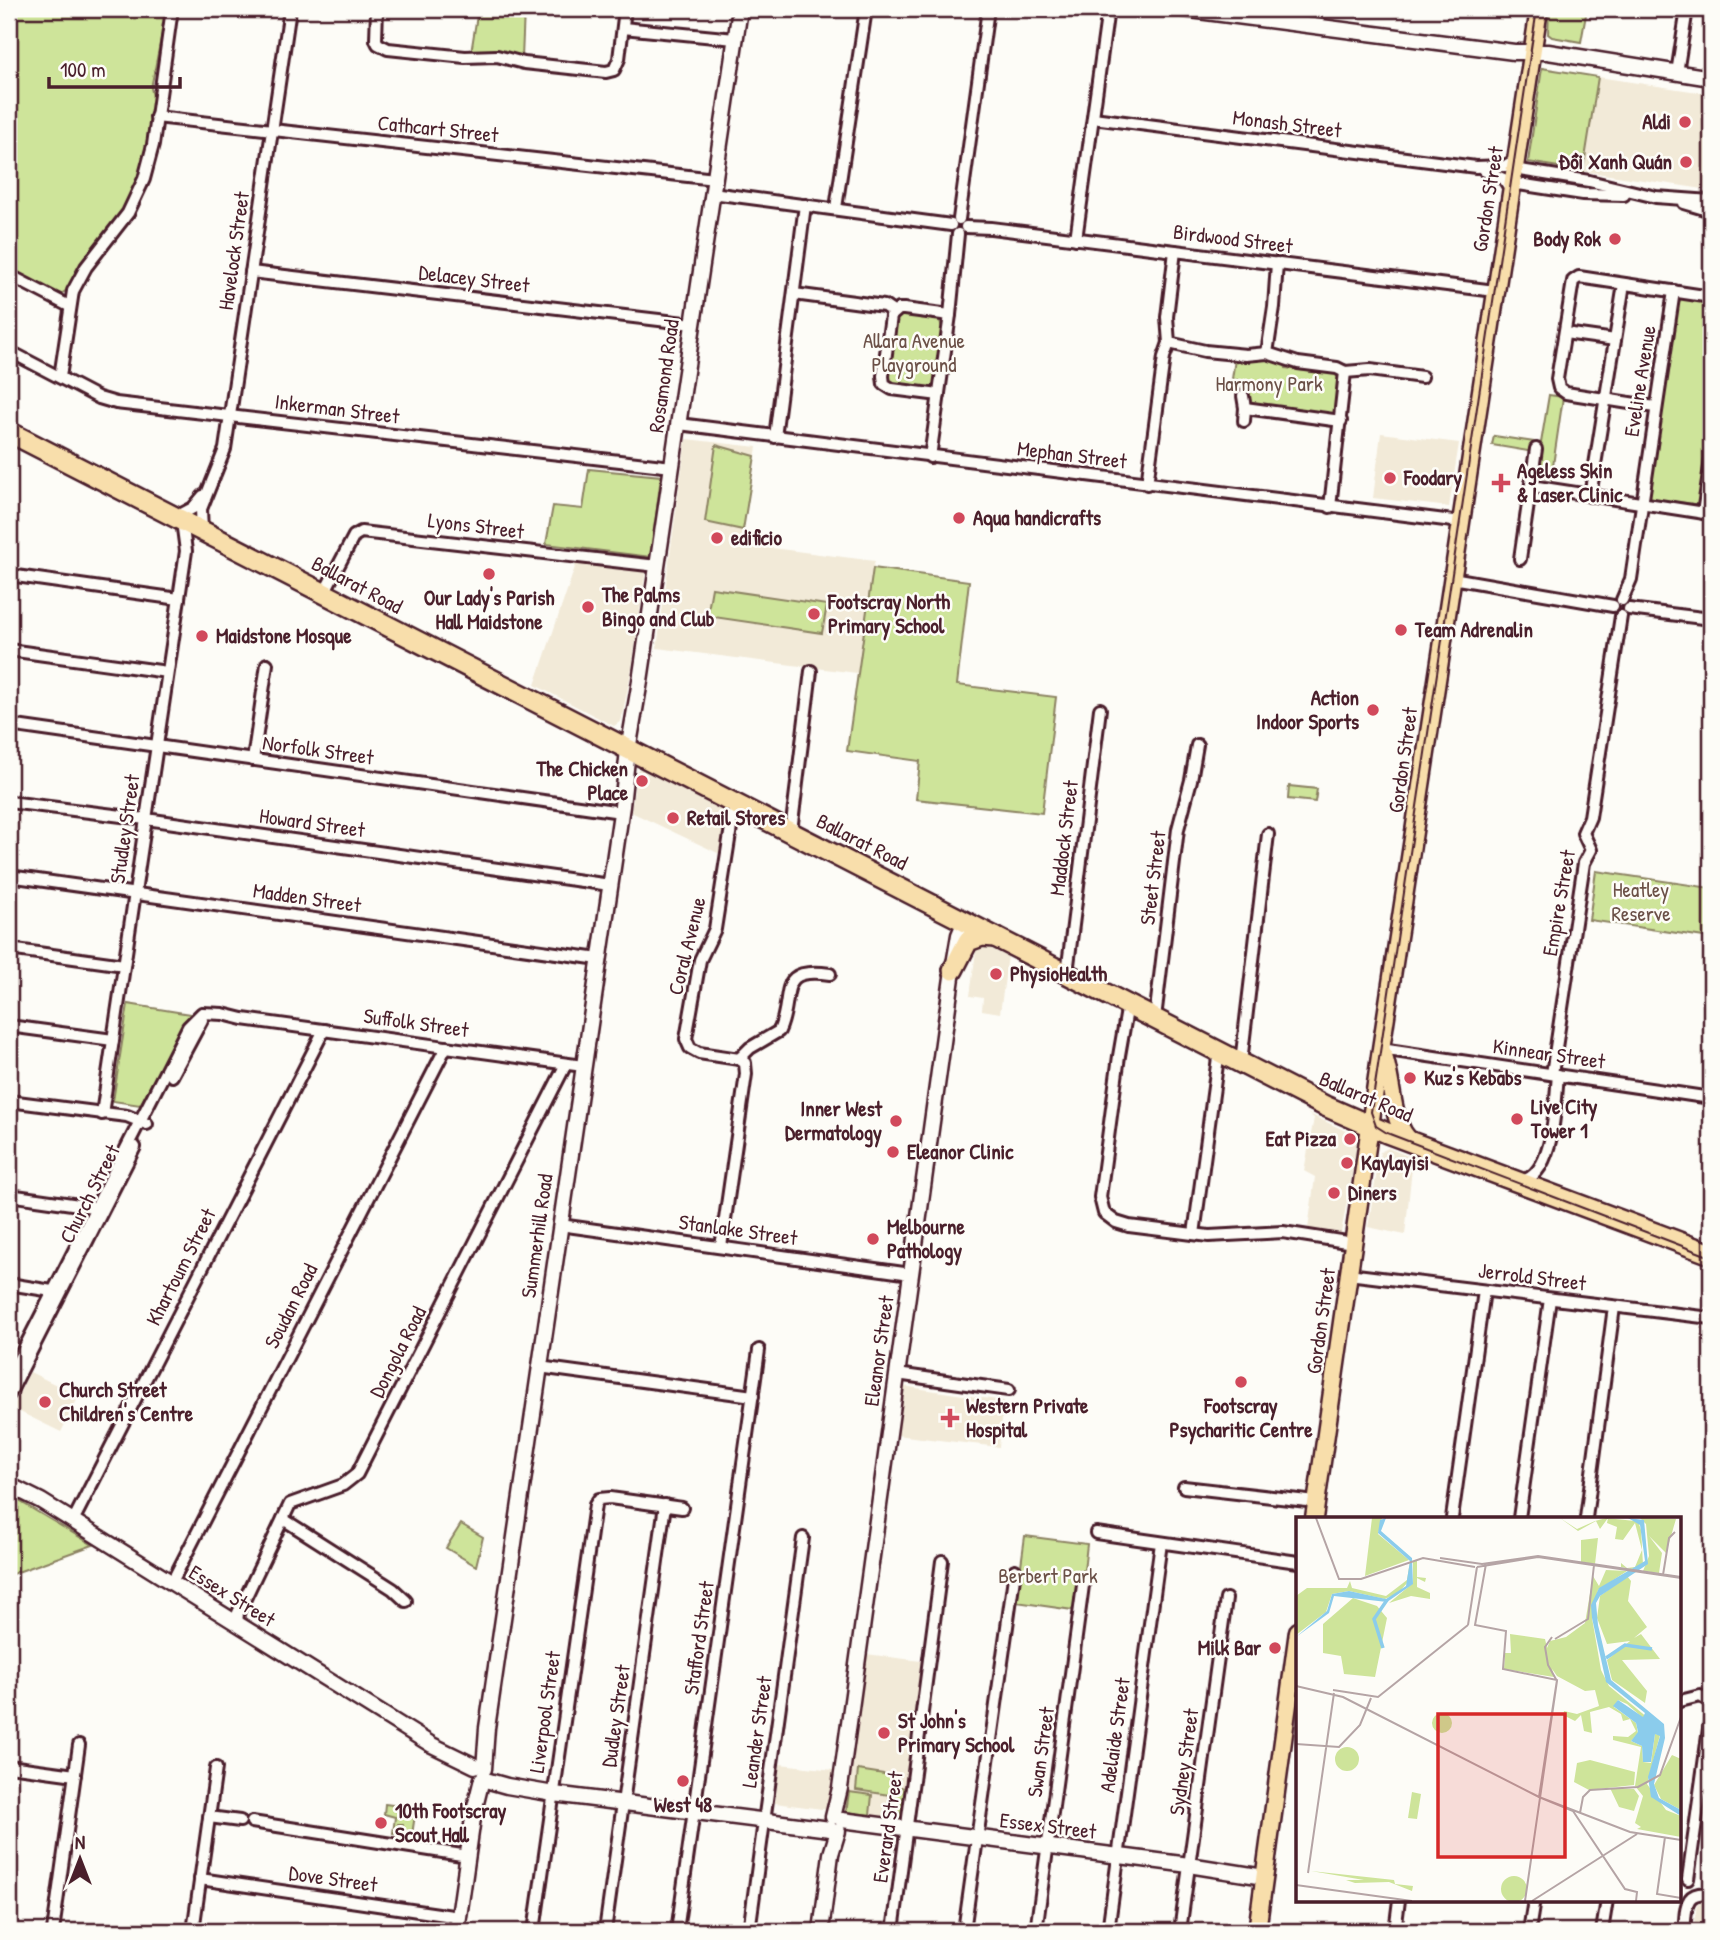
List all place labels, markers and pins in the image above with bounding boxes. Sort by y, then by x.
place label: Aldi [1642,107,1671,136]
marker: Aldi [1677,114,1693,130]
place label: Đồi Xanh Quán [1559,147,1672,176]
marker: Đồi Xanh Quán [1678,154,1694,170]
place label: Body Rok [1533,224,1601,254]
marker: Body Rok [1607,231,1623,247]
place label: Ageless Skin & Laser Clinic [1517,456,1623,509]
place label: Foodary [1403,463,1462,493]
marker: Foodary [1382,470,1398,486]
marker: Ageless Skin & Laser Clinic [1491,473,1511,493]
place label: Aqua handicrafts [973,503,1101,533]
marker: Aqua handicrafts [951,510,967,526]
place label: edificio [731,523,783,552]
marker: edificio [709,530,725,546]
marker: Our Lady's Parish Hall Maidstone [481,566,497,582]
place label: The Palms Bingo and Club [601,580,715,634]
place label: Our Lady's Parish Hall Maidstone [424,583,554,636]
place label: Footscray North Primary School [827,587,950,641]
marker: The Palms Bingo and Club [580,599,596,615]
marker: Footscray North Primary School [806,606,822,622]
place label: Team Adrenalin [1414,615,1533,644]
place label: Maidstone Mosque [216,621,352,651]
marker: Team Adrenalin [1393,622,1409,638]
marker: Maidstone Mosque [194,628,210,644]
place label: Action Indoor Sports [1256,683,1359,737]
marker: Action Indoor Sports [1365,702,1381,718]
place label: The Chicken Place [535,754,629,807]
marker: The Chicken Place [634,773,650,789]
place label: Retail Stores [687,803,785,832]
marker: Retail Stores [665,810,681,826]
place label: PhysioHealth [1010,959,1107,989]
marker: PhysioHealth [988,966,1004,982]
place label: Kuz's Kebabs [1424,1063,1522,1092]
marker: Kuz's Kebabs [1402,1070,1418,1086]
place label: Live City Tower 1 [1530,1092,1598,1145]
place label: Inner West Dermatology [785,1094,883,1148]
marker: Live City Tower 1 [1509,1111,1525,1127]
marker: Inner West Dermatology [888,1113,904,1129]
place label: Eat Pizza [1265,1124,1337,1153]
marker: Eat Pizza [1342,1131,1358,1147]
place label: Eleanor Clinic [907,1137,1014,1166]
marker: Eleanor Clinic [885,1144,901,1160]
place label: Kaylayisi [1361,1148,1429,1178]
marker: Kaylayisi [1339,1155,1355,1171]
place label: Diners [1348,1178,1397,1207]
marker: Diners [1326,1185,1342,1201]
place label: Melbourne Pathology [887,1212,966,1266]
marker: Melbourne Pathology [865,1231,881,1247]
marker: Footscray Psycharitic Centre [1233,1374,1249,1390]
place label: Church Street Children's Centre [59,1375,194,1428]
place label: Western Private Hospital [966,1391,1089,1445]
place label: Footscray Psycharitic Centre [1170,1391,1313,1445]
marker: Church Street Children's Centre [37,1394,53,1410]
marker: Western Private Hospital [940,1408,960,1428]
place label: Milk Bar [1198,1633,1262,1662]
marker: Milk Bar [1267,1640,1283,1656]
place label: St John's Primary School [898,1706,1015,1760]
marker: St John's Primary School [876,1725,892,1741]
marker: West 48 [675,1773,691,1789]
place label: West 48 [654,1790,712,1819]
place label: 10th Footscray Scout Hall [395,1796,506,1849]
marker: 10th Footscray Scout Hall [373,1815,389,1831]

